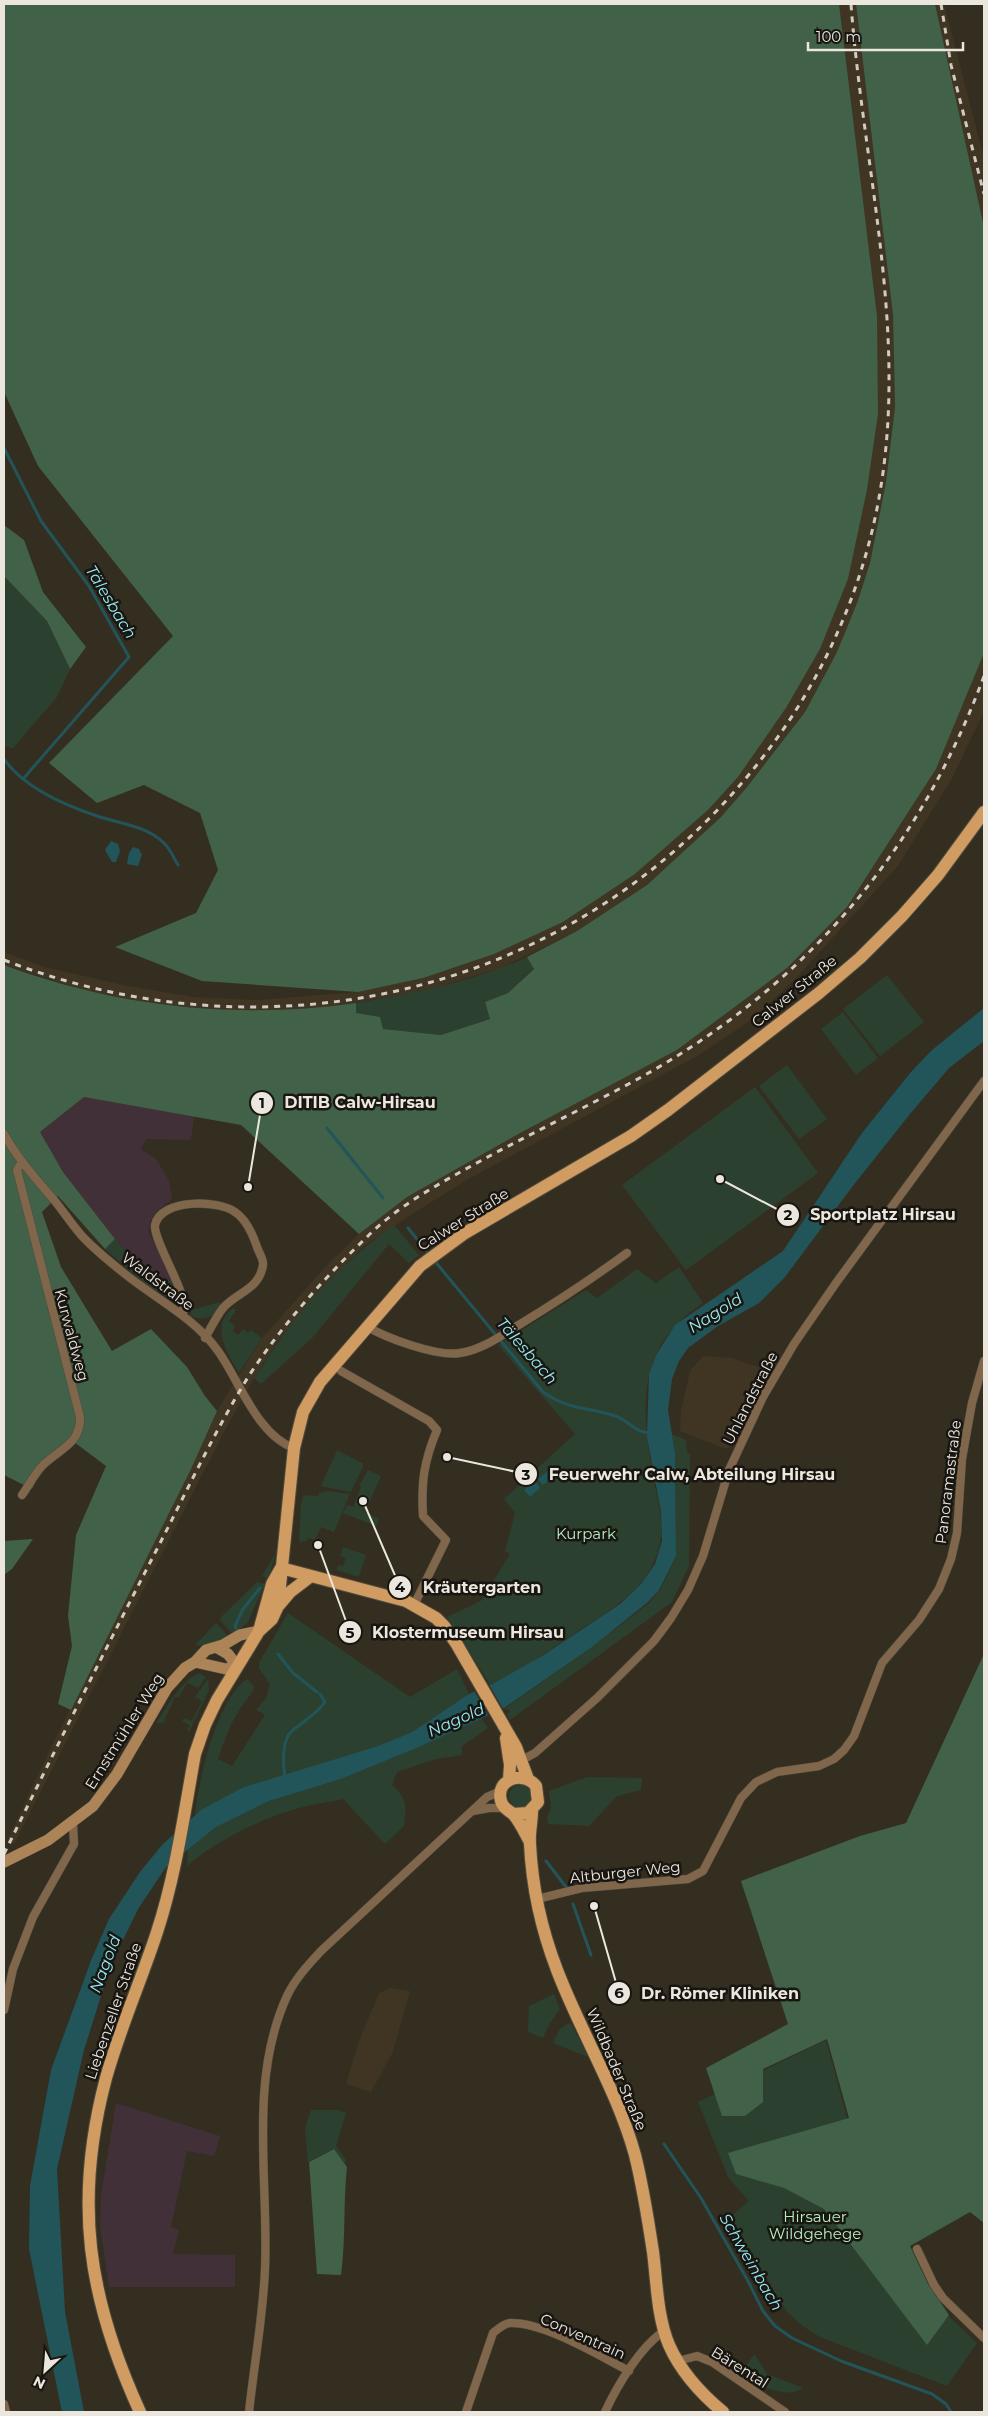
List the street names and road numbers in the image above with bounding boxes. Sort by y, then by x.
street label: Calwer Straße [748,951,840,1031]
street label: Calwer Straße [414,1183,512,1255]
street label: Waldstraße [118,1248,198,1314]
street label: Kurwaldweg [51,1287,93,1383]
street label: Uhlandstraße [718,1348,782,1448]
street label: Panoramastraße [931,1419,965,1545]
street label: Ernstmühler Weg [80,1669,168,1793]
street label: Altburger Weg [569,1857,681,1887]
street label: Liebenzeller Straße [81,1940,145,2082]
street label: Wildbader Straße [583,2005,651,2133]
street label: Conventrain [537,2309,629,2363]
street label: Bärental [708,2342,772,2392]

